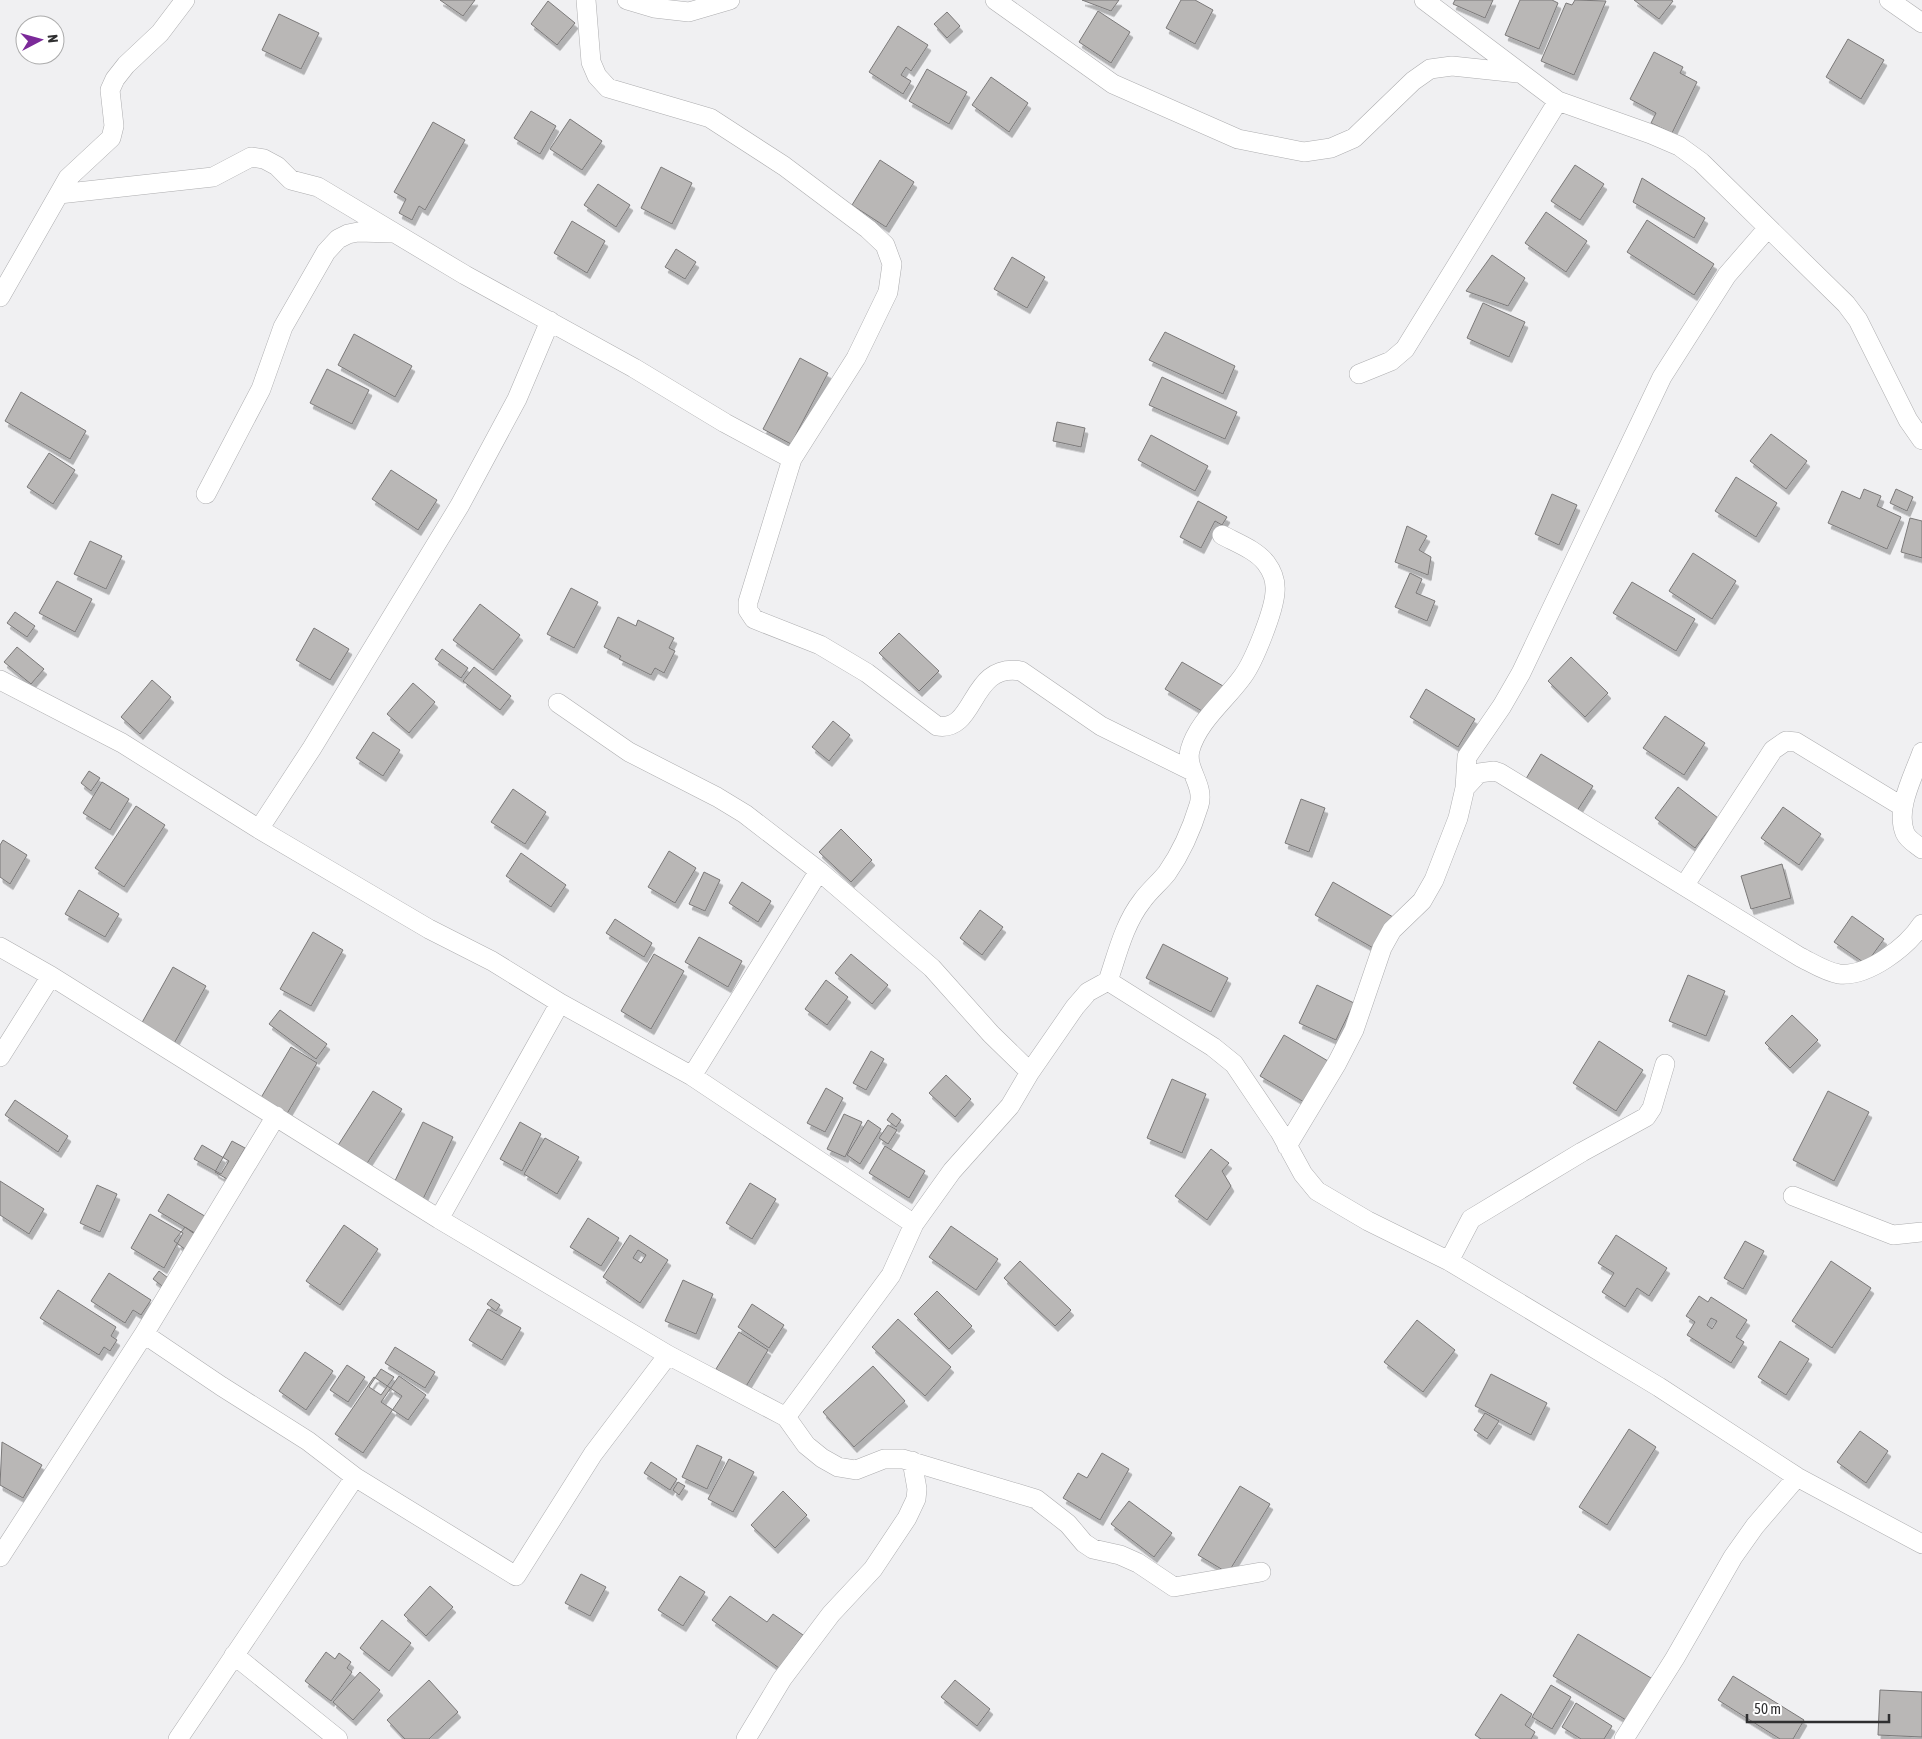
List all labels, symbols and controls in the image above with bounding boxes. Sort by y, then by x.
north arrow [15,15,65,65]
text: N [45,34,61,44]
scale bar [1747,1692,1890,1724]
text: 50 m [1754,1700,1781,1717]

